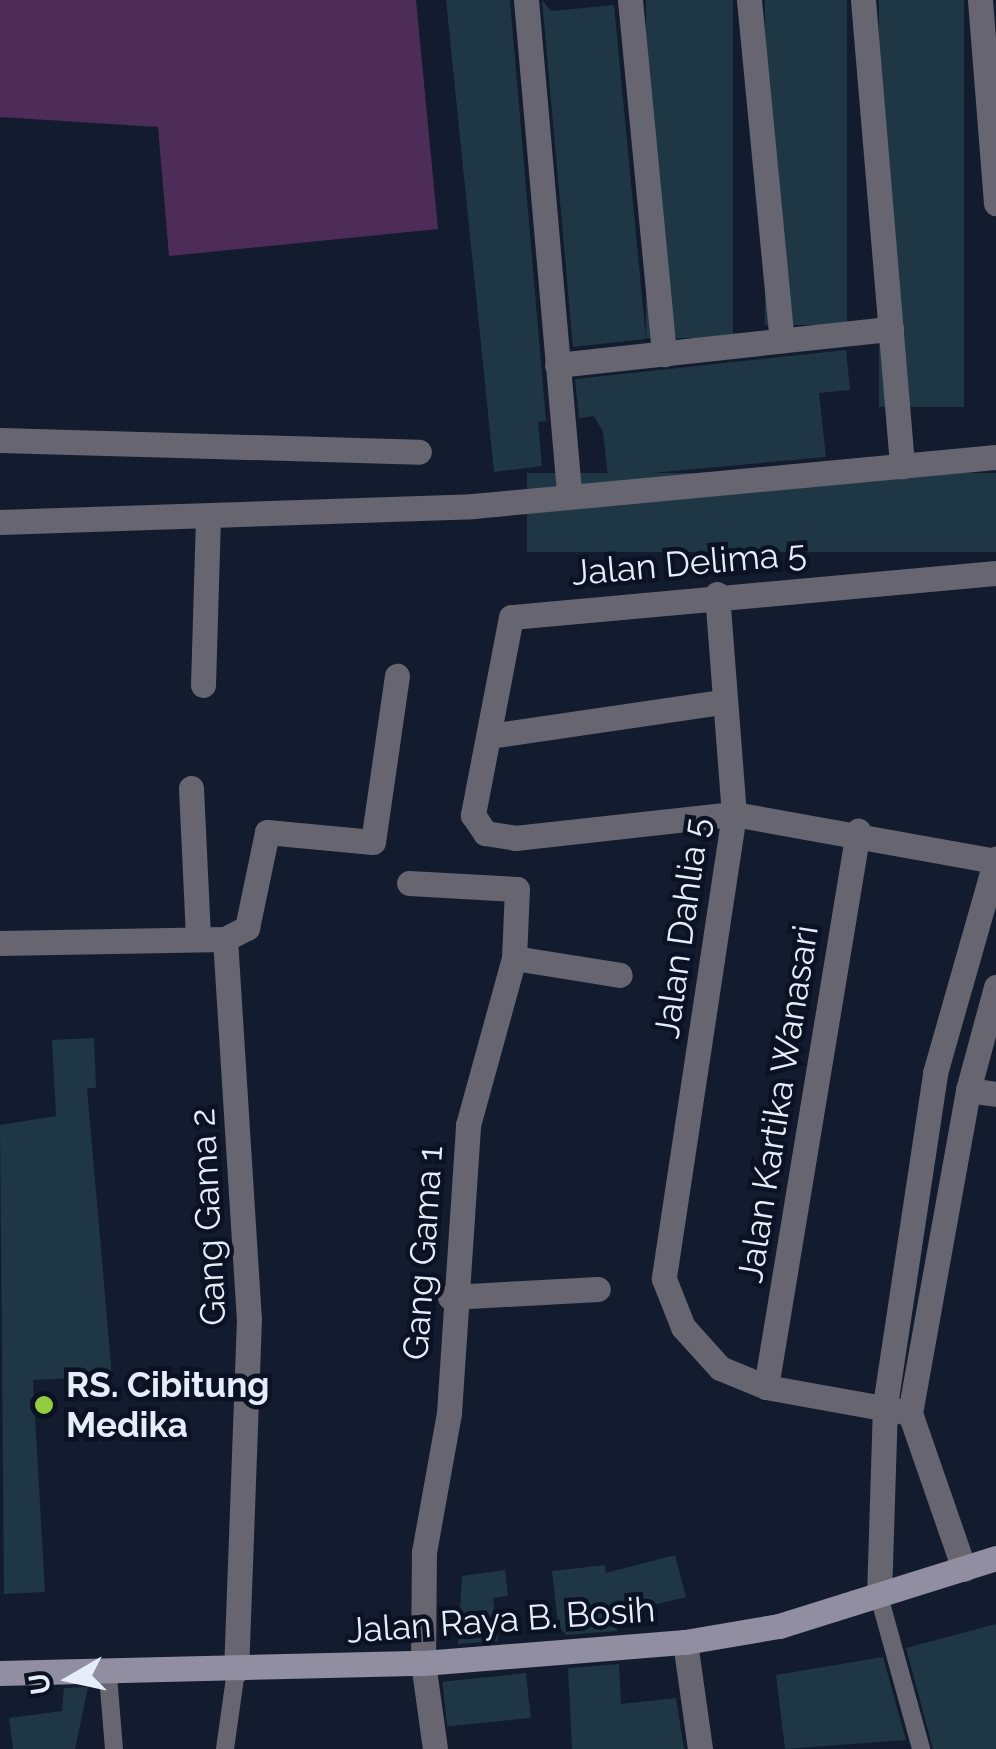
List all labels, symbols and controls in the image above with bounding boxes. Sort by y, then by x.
street label: Jalan Delima 5 [570,532,808,594]
street label: Jalan Dahlia 5 [646,815,718,1041]
street label: Jalan Kartika Wanasari [729,922,827,1286]
street label: Gang Gama 2 [181,1107,235,1327]
street label: Gang Gama 1 [395,1145,451,1361]
place label: RS. Cibitung Medika [66,1364,269,1446]
marker: RS. Cibitung Medika [31,1392,57,1418]
street label: Jalan Raya B. Bosih [345,1588,657,1652]
north arrow [20,1629,120,1729]
text: U [22,1671,58,1697]

